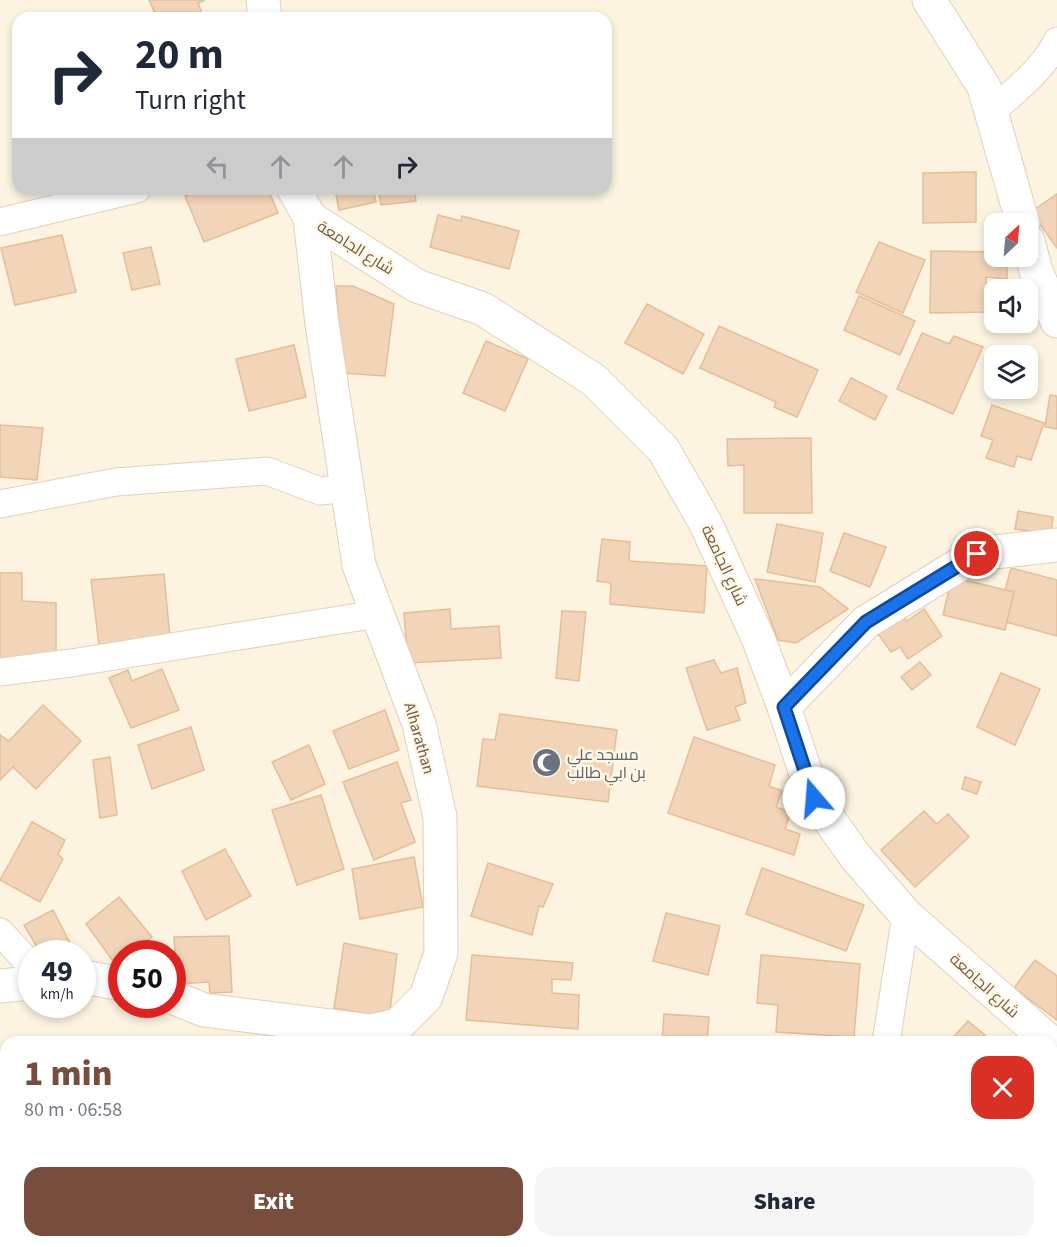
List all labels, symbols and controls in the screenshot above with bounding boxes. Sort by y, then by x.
text: 20 m [135,25,224,85]
icon: right [36,36,114,114]
text: Turn right [135,81,246,120]
icon: left [201,150,234,183]
icon: ahead [264,150,297,183]
icon: ahead [327,150,360,183]
icon: right [390,150,423,183]
north arrow [984,213,1038,267]
map controls [984,213,1038,399]
street label: شارع الجامعة [313,215,398,280]
button: sound [984,279,1038,333]
button: layers [984,345,1038,399]
street label: شارع الجامعة [696,521,752,609]
pin [951,528,1002,579]
icon: arrive [960,537,993,570]
street label: Alharathan [398,700,440,777]
place label: مسجد علي بن ابي طالب [567,744,646,786]
mosque icon: مسجد علي بن ابي طالب [530,747,562,779]
position arrow [782,766,846,830]
speed limit sign: 50 [108,940,186,1018]
street label: شارع الجامعة [945,948,1024,1023]
text: 49 [41,950,73,993]
text: km/h [40,984,74,1005]
text: 1 min [24,1048,112,1099]
button: close [971,1056,1034,1119]
text: 80 m · 06:58 [24,1096,122,1124]
button: Exit [24,1167,523,1236]
button: Share [535,1167,1034,1236]

